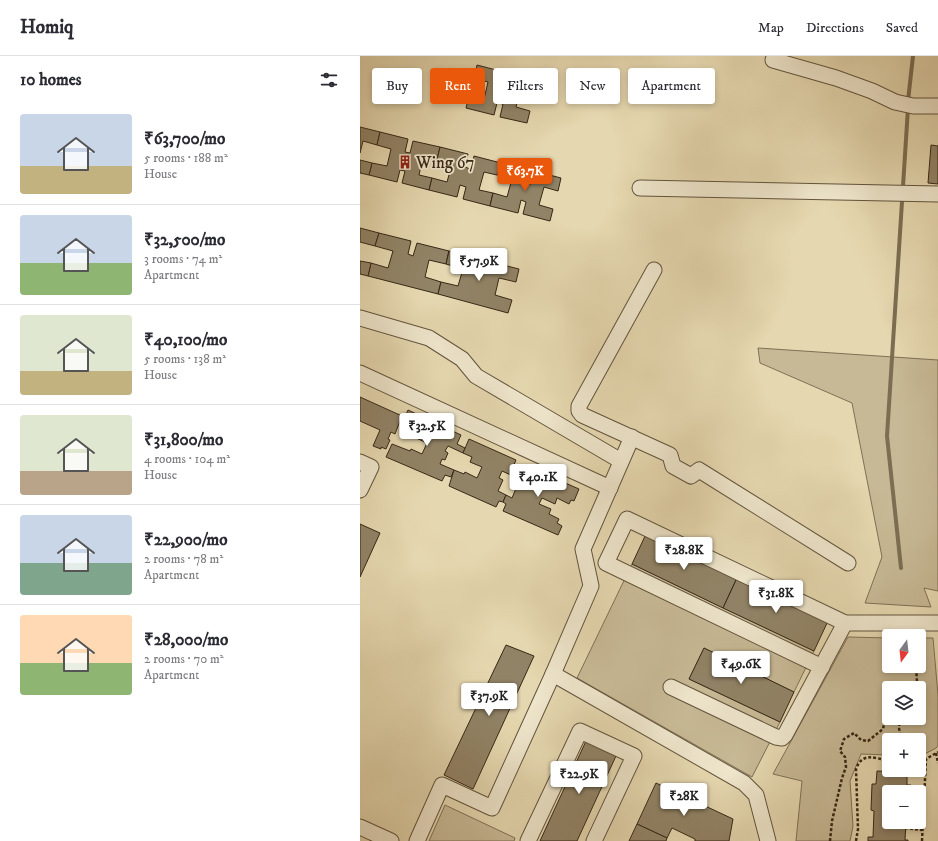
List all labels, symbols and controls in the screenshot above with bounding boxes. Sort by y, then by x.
text: Homiq [20,16,73,39]
text: Map [758,19,784,37]
text: Directions [806,19,864,37]
text: Saved [886,19,918,37]
chip: Buy [372,68,422,104]
chip: Rent [430,68,485,104]
chip: Filters [493,68,558,104]
chip: New [566,68,620,104]
chip: Apartment [628,68,715,104]
text: 10 homes [20,69,82,91]
icon: filters [318,69,340,91]
text: ₹63,700/mo [144,128,225,150]
icon: home [52,130,100,178]
text: 5 rooms · 188 m² [144,150,228,166]
place label: Wing 67 [415,152,475,174]
building icon: Wing 67 [397,154,413,170]
pin: ₹63.7K [492,158,558,192]
text: ₹63.7K [506,163,544,179]
text: House [144,166,177,182]
text: ₹32,500/mo [144,229,225,251]
icon: home [52,231,100,279]
pin: ₹57.9K [446,248,512,282]
text: 3 rooms · 74 m² [144,251,222,267]
text: ₹57.9K [459,253,499,269]
text: Apartment [144,267,199,283]
text: ₹40,100/mo [144,329,227,351]
icon: home [52,331,100,379]
text: 5 rooms · 138 m² [144,351,226,367]
text: House [144,367,177,383]
pin: ₹32.5K [394,413,460,447]
text: ₹32.5K [408,418,446,434]
text: ₹31,800/mo [144,429,223,451]
icon: home [52,431,100,479]
text: 4 rooms · 104 m² [144,451,230,467]
pin: ₹40.1K [505,464,571,498]
text: House [144,467,177,483]
text: ₹40.1K [519,469,557,485]
text: ₹22,900/mo [144,529,228,551]
icon: home [52,531,100,579]
pin: ₹28.8K [651,537,717,571]
text: ₹28.8K [664,542,704,558]
text: 2 rooms · 78 m² [144,551,223,567]
text: Apartment [144,567,199,583]
pin: ₹31.8K [743,580,809,614]
text: ₹31.8K [758,585,794,601]
text: ₹28,000/mo [144,629,228,651]
north arrow [882,629,926,673]
map controls [882,629,926,829]
icon: home [52,631,100,679]
text: 2 rooms · 70 m² [144,651,224,667]
pin: ₹49.6K [708,651,774,685]
text: ₹49.6K [721,656,761,672]
text: Apartment [144,667,199,683]
button: layers [882,681,926,725]
pin: ₹37.9K [456,683,522,717]
text: ₹37.9K [470,688,508,704]
button: + [882,733,926,777]
pin: ₹22.9K [546,761,612,795]
text: ₹22.9K [559,766,599,782]
pin: ₹28K [660,783,708,817]
button: − [882,785,926,829]
text: ₹28K [669,788,699,804]

